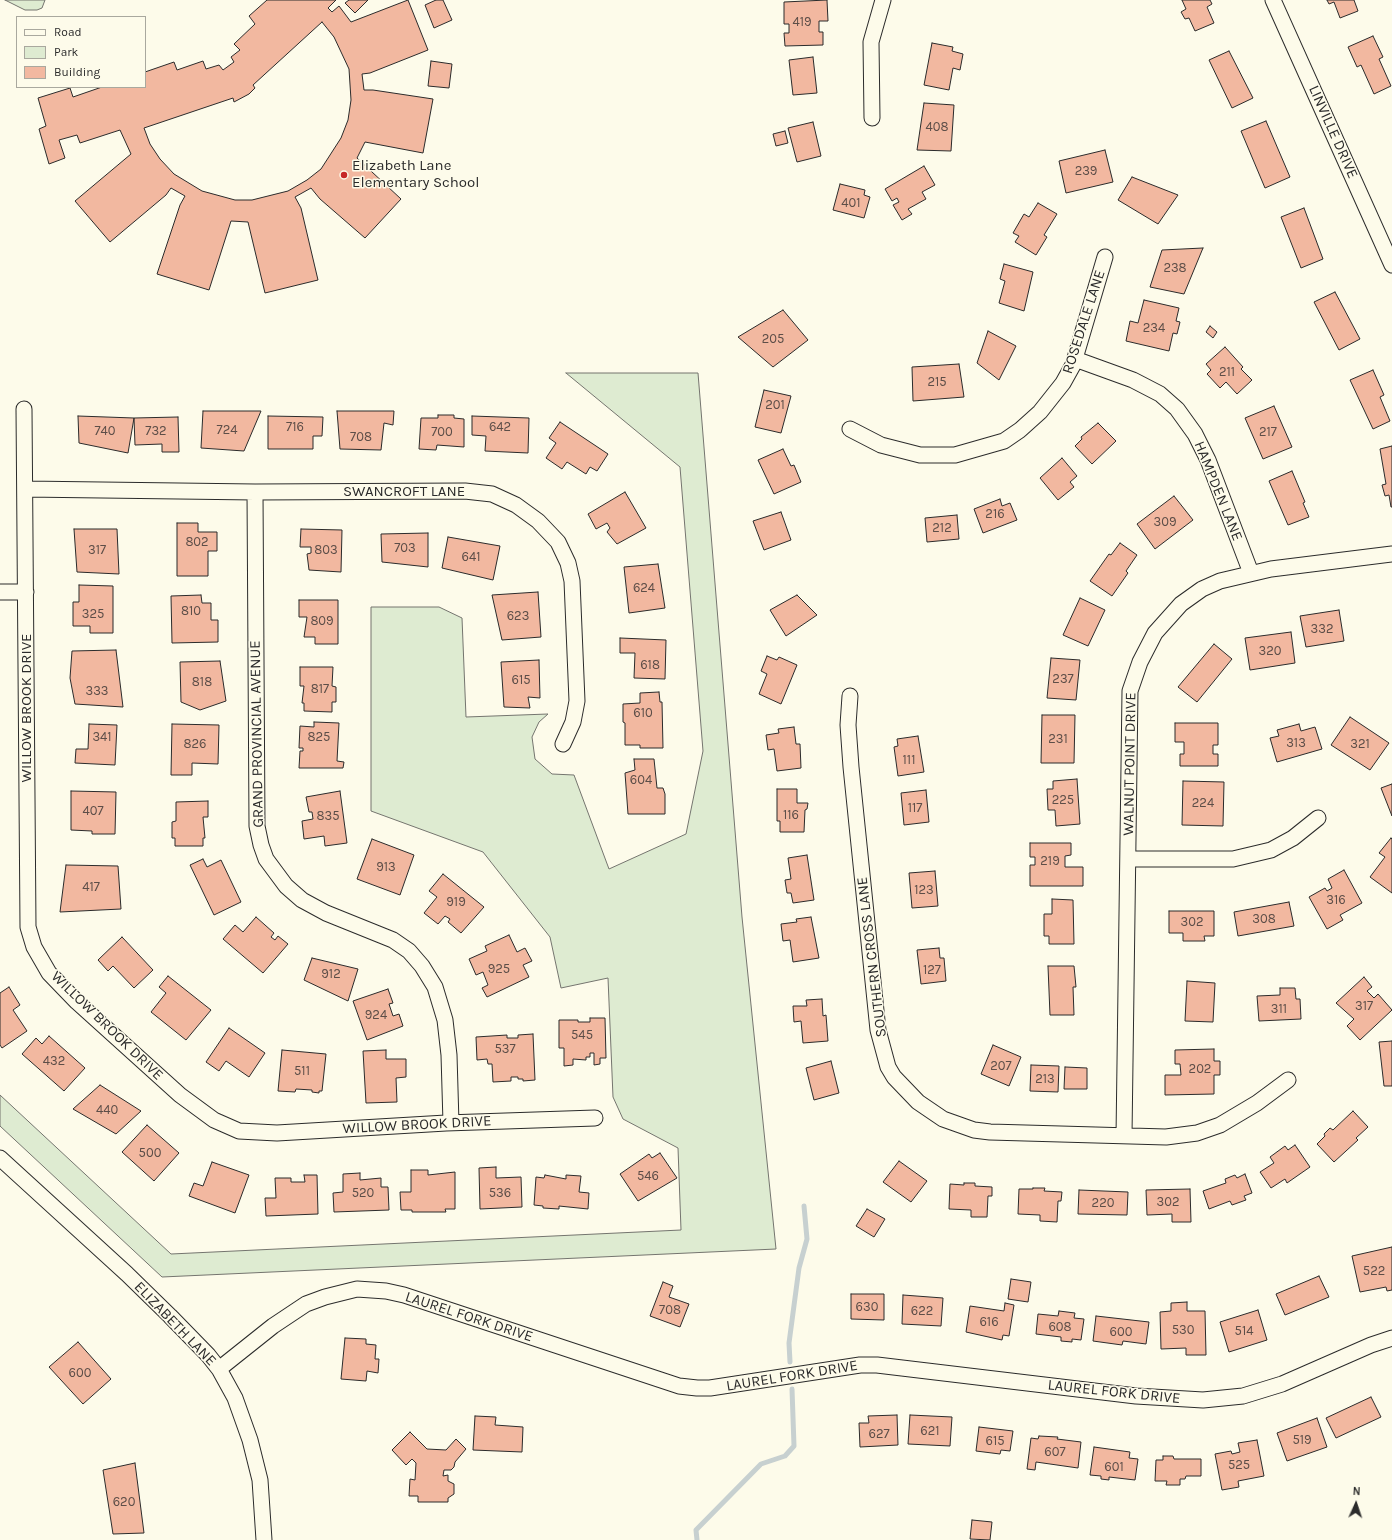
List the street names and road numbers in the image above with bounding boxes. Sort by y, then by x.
street label: LINVILLE DRIVE [1304,83,1362,181]
street label: ROSEDALE LANE [1059,268,1109,376]
street label: HAMPDEN LANE [1190,438,1246,544]
street label: SWANCROFT LANE [343,483,465,501]
street label: WILLOW BROOK DRIVE [18,634,36,782]
street label: GRAND PROVINCIAL AVENUE [246,640,268,828]
street label: WALNUT POINT DRIVE [1120,692,1140,836]
street label: SOUTHERN CROSS LANE [853,876,891,1038]
street label: WILLOW BROOK DRIVE [47,968,167,1084]
street label: WILLOW BROOK DRIVE [342,1112,492,1138]
street label: ELIZABETH LANE [130,1278,220,1370]
street label: LAUREL FORK DRIVE [403,1288,535,1346]
street label: LAUREL FORK DRIVE [725,1357,859,1395]
street label: LAUREL FORK DRIVE [1047,1376,1181,1408]

